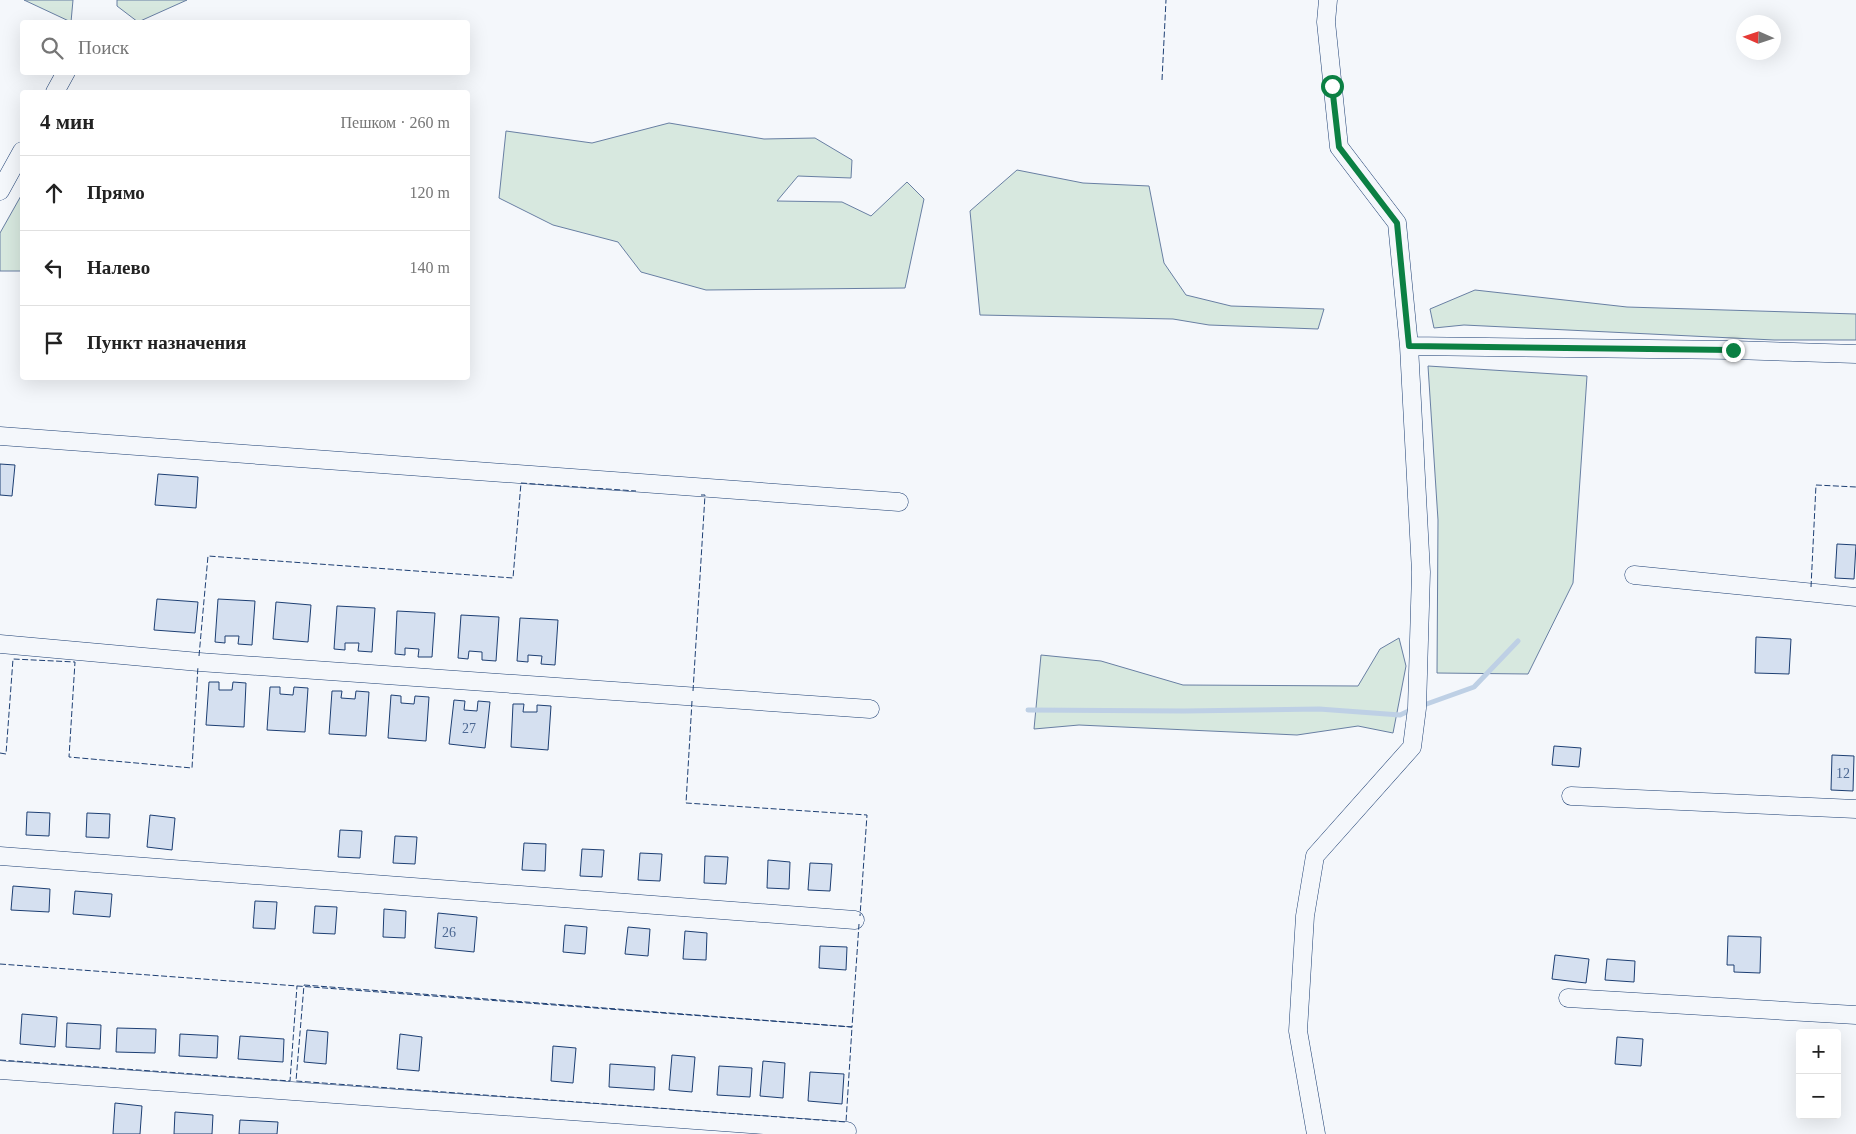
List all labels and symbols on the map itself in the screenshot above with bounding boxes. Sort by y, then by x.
north arrow [1736,15,1781,60]
route start [1321,75,1344,98]
route end [1722,339,1745,362]
house number: 27 [462,721,476,736]
house number: 12 [1836,766,1850,781]
house number: 26 [442,925,456,940]

